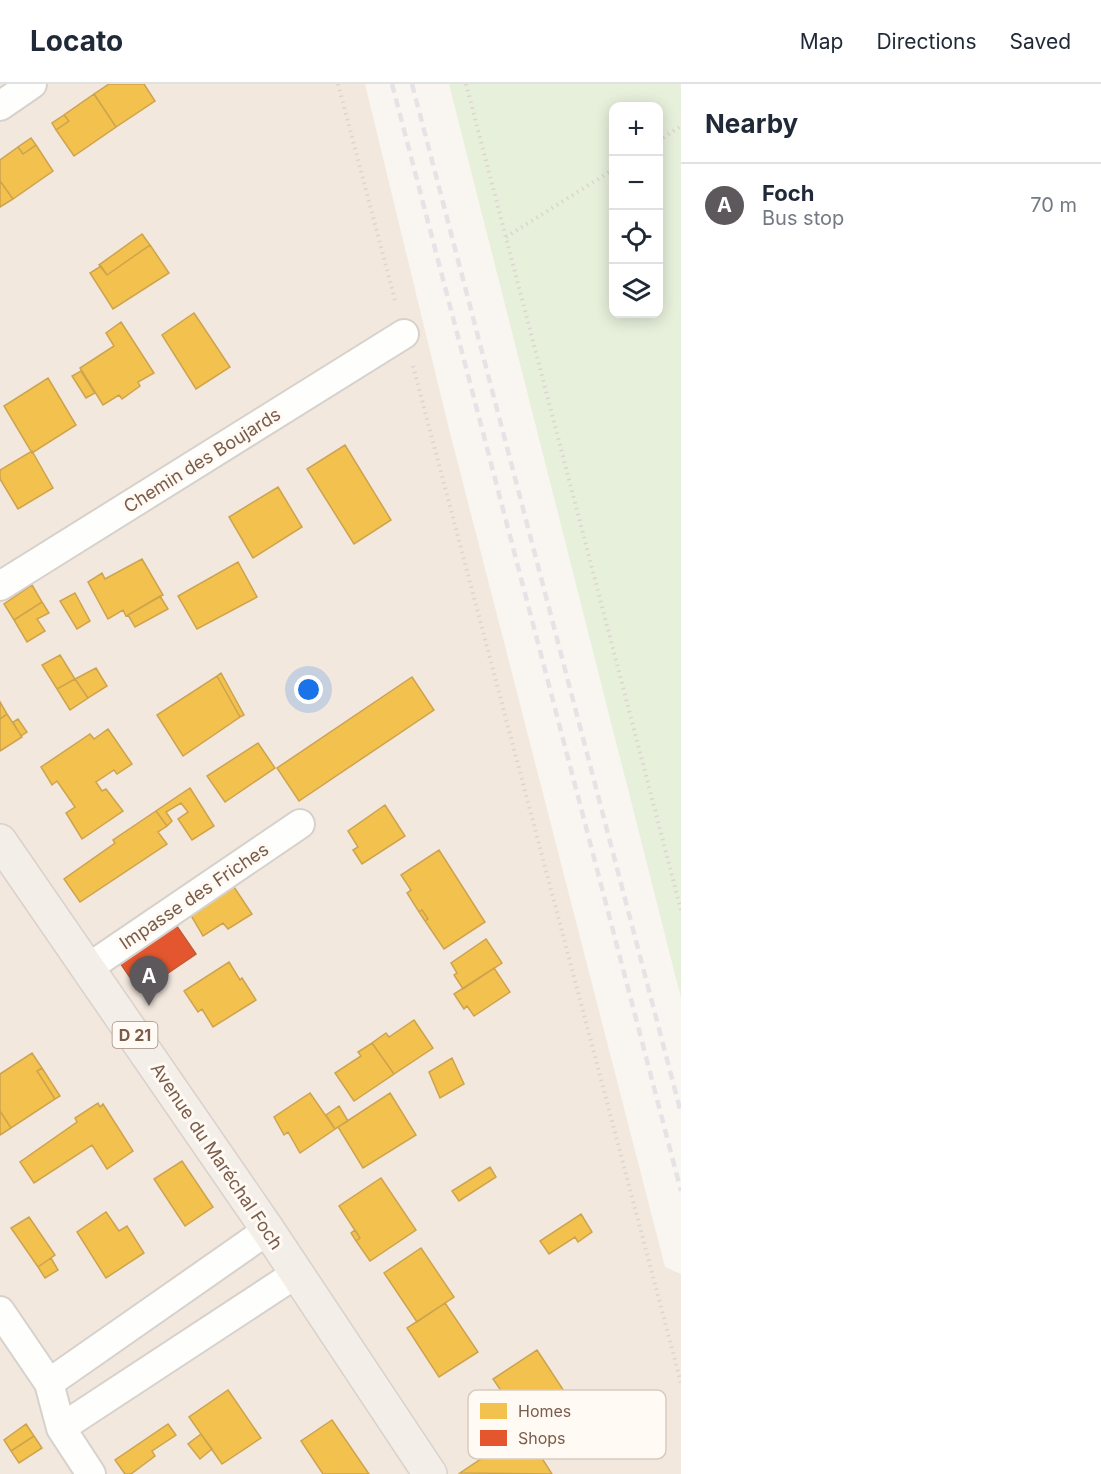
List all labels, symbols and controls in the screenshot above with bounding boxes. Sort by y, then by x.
text: Locato [30,24,123,58]
text: Map [800,29,843,54]
text: Directions [876,29,977,54]
text: Saved [1010,29,1071,54]
map controls [609,102,663,318]
button: + [609,102,663,156]
text: Nearby [705,108,798,139]
button: − [609,156,663,210]
text: Foch [762,180,814,206]
text: A [717,193,732,217]
text: 70 m [1030,193,1077,217]
text: Bus stop [762,206,844,230]
button: locate [609,210,663,264]
button: layers [609,264,663,318]
street label: Chemin des Boujards [120,403,284,517]
your location [294,675,323,704]
street label: Impasse des Friches [116,838,272,954]
pin: A [130,956,168,1006]
road number: D 21 [112,1022,158,1048]
street label: Avenue du Maréchal Foch [147,1059,287,1253]
legend [468,1390,666,1459]
text: Homes [518,1401,571,1421]
text: Shops [518,1428,566,1448]

